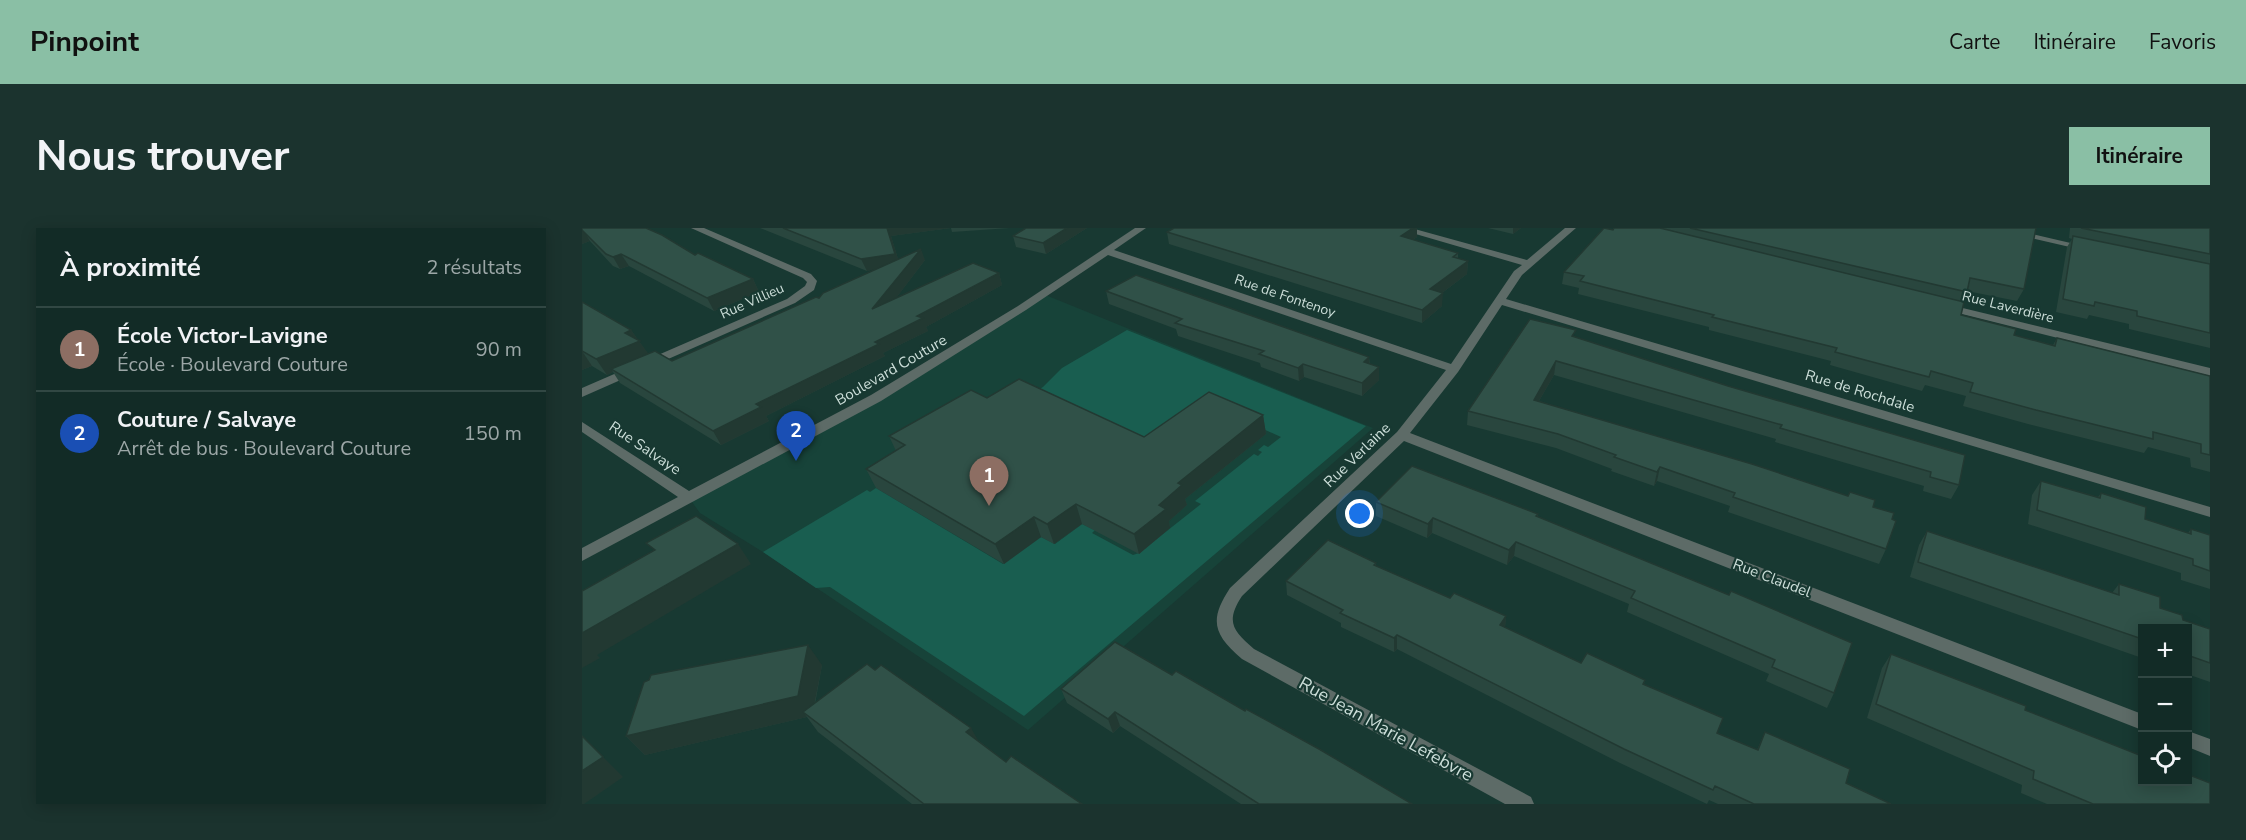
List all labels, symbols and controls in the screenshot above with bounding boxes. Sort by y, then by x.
text: Pinpoint [30,23,139,61]
text: Carte [1949,28,2000,56]
text: Itinéraire [2033,28,2116,56]
text: Favoris [2149,28,2216,56]
button: Itinéraire [2069,127,2210,185]
text: Nous trouver [36,128,289,185]
text: À proximité [60,250,201,285]
text: 2 résultats [426,254,522,281]
street label: Rue de Fontenoy [1232,270,1339,322]
street label: Rue Villieu [717,278,787,324]
street label: Rue Laverdière [1960,286,2056,328]
text: École Victor-Lavigne [117,321,328,351]
street label: Boulevard Couture [832,330,950,410]
text: 1 [74,336,86,363]
text: 90 m [476,336,522,363]
text: École · Boulevard Couture [117,351,348,378]
street label: Rue de Rochdale [1803,365,1917,417]
text: Couture / Salvaye [117,405,296,435]
pin: 2 [776,412,816,461]
street label: Rue Salvaye [605,417,685,479]
street label: Rue Verlaine [1319,418,1395,492]
text: 2 [74,420,86,447]
text: 150 m [464,420,522,447]
text: Arrêt de bus · Boulevard Couture [117,435,411,462]
pin: 1 [970,456,1008,506]
your location [1345,499,1374,528]
street label: Rue Claudel [1730,554,1815,602]
map controls [2138,624,2192,786]
button: + [2138,624,2192,678]
street label: Rue Jean Marie Lefebvre [1294,671,1478,787]
button: − [2138,678,2192,732]
button: locate [2138,732,2192,786]

